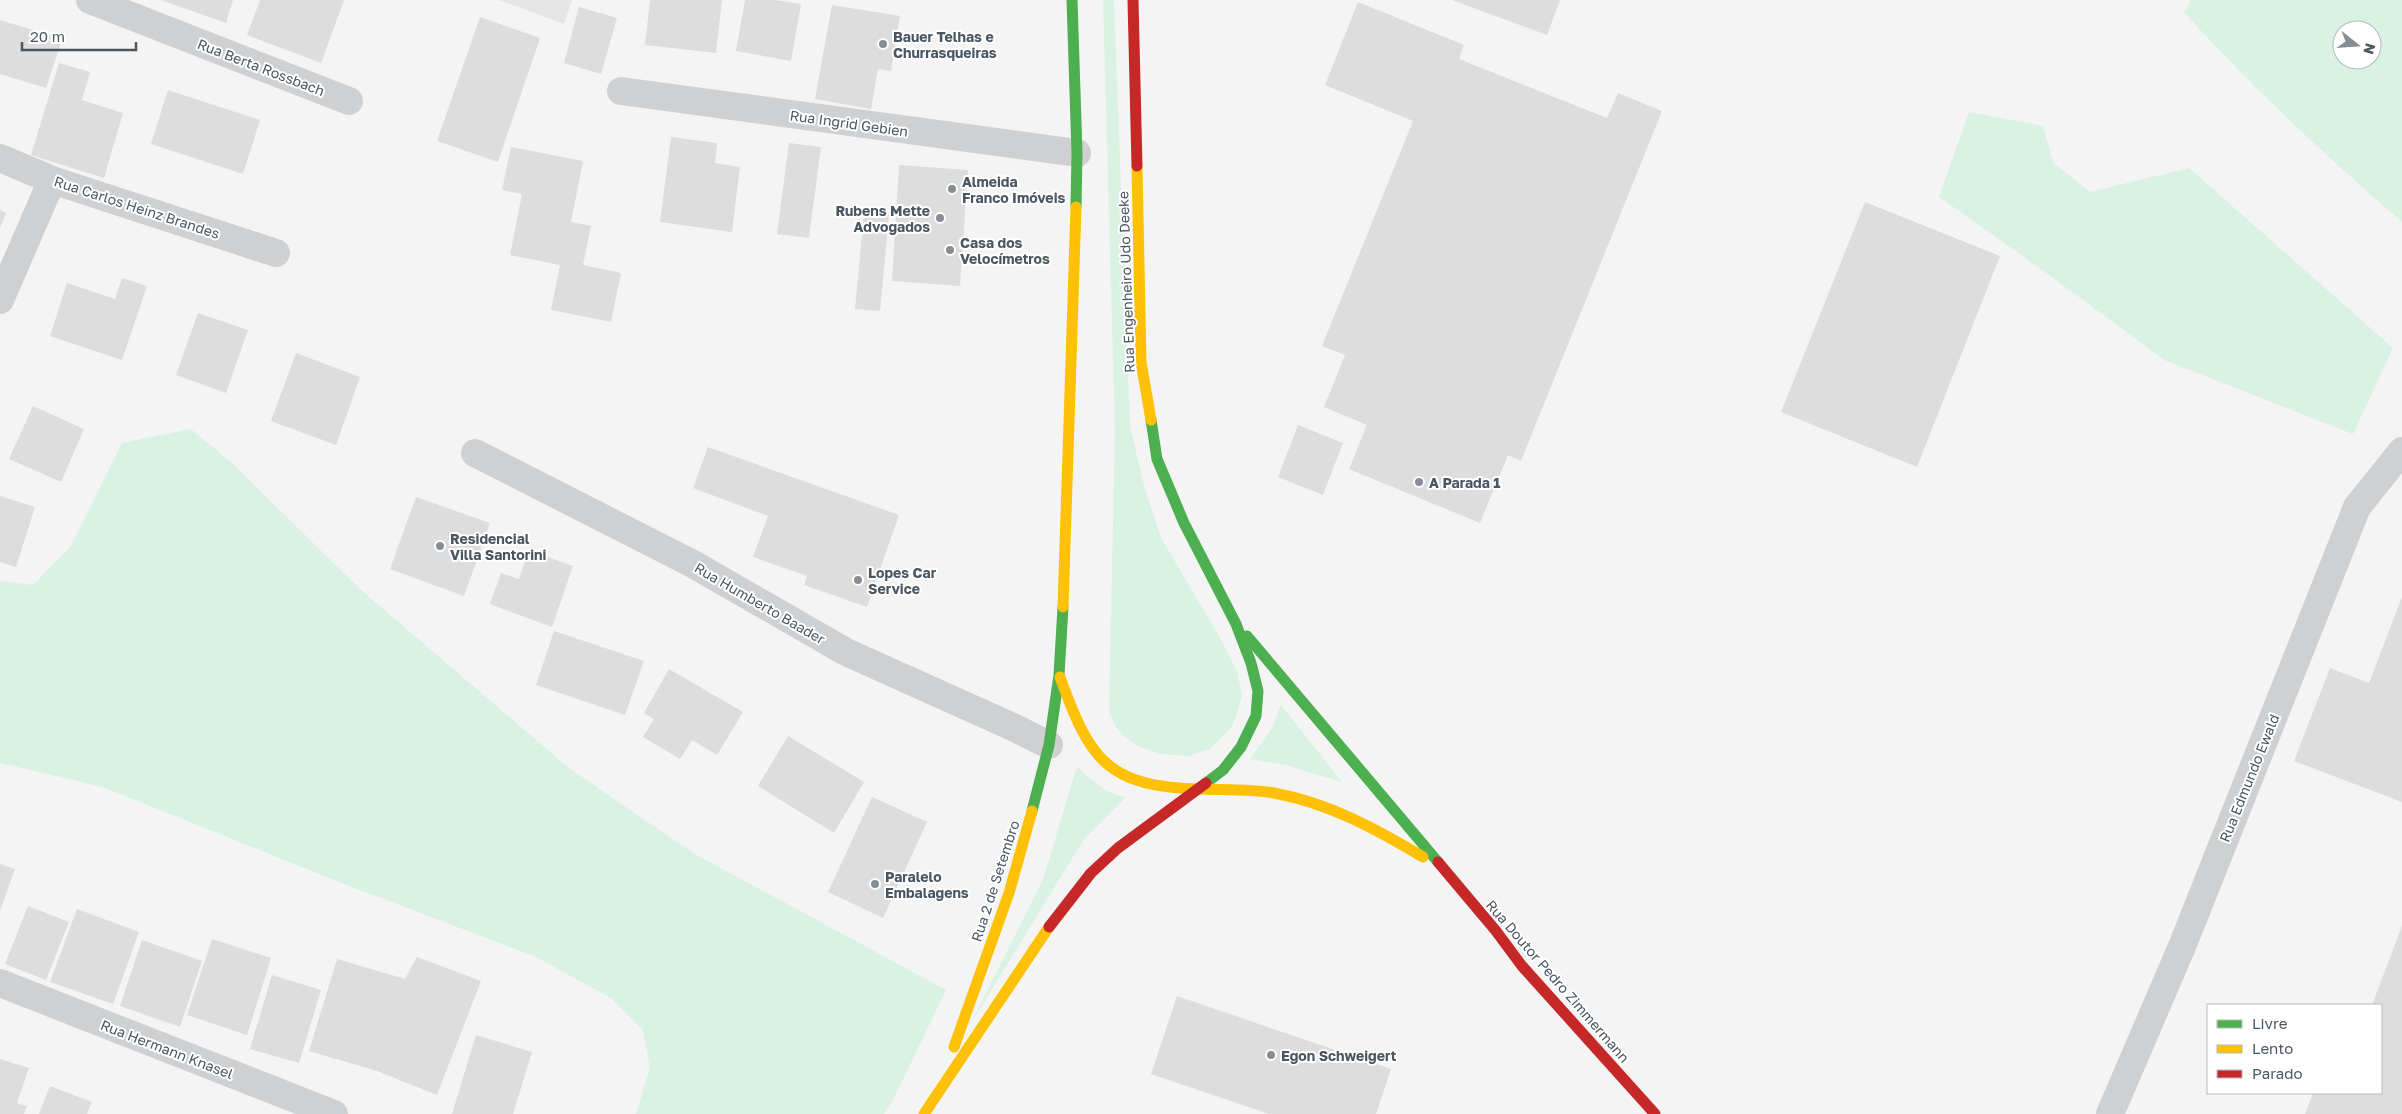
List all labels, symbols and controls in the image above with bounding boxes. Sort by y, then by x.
scale bar [22,20,136,52]
north arrow [2332,20,2382,70]
text: 20 m [30,27,65,45]
place label: Bauer Telhas e Churrasqueiras [893,28,997,61]
street label: Rua Berta Rossbach [195,35,327,99]
marker: Bauer Telhas e Churrasqueiras [877,38,889,50]
text: N [2360,41,2380,57]
street label: Rua Ingrid Gebien [789,106,909,140]
street label: Rua Carlos Heinz Brandes [52,172,222,242]
place label: Almeida Franco Imóveis [962,173,1065,206]
marker: Almeida Franco Imóveis [946,183,958,195]
street label: Rua Engenheiro Udo Deeke [1114,191,1138,373]
place label: Rubens Mette Advogados [835,202,930,235]
marker: Rubens Mette Advogados [934,212,946,224]
place label: Casa dos Velocímetros [960,234,1050,267]
marker: Casa dos Velocímetros [944,244,956,256]
place label: A Parada 1 [1429,474,1501,491]
marker: A Parada 1 [1413,476,1425,488]
place label: Residencial Villa Santorini [450,530,547,563]
marker: Residencial Villa Santorini [434,540,446,552]
street label: Rua Humberto Baader [692,559,829,648]
place label: Lopes Car Service [868,564,937,597]
marker: Lopes Car Service [852,574,864,586]
street label: Rua Edmundo Ewald [2216,712,2282,844]
street label: Rua 2 de Setembro [967,818,1023,944]
place label: Paralelo Embalagens [885,868,969,901]
marker: Paralelo Embalagens [869,878,881,890]
street label: Rua Doutor Pedro Zimmermann [1483,896,1633,1066]
legend [2207,1004,2382,1094]
text: Livre [2252,1014,2288,1032]
street label: Rua Hermann Knasel [98,1016,236,1082]
text: Lento [2252,1039,2293,1057]
place label: Egon Schweigert [1281,1047,1397,1064]
marker: Egon Schweigert [1265,1049,1277,1061]
text: Parado [2252,1064,2303,1082]

